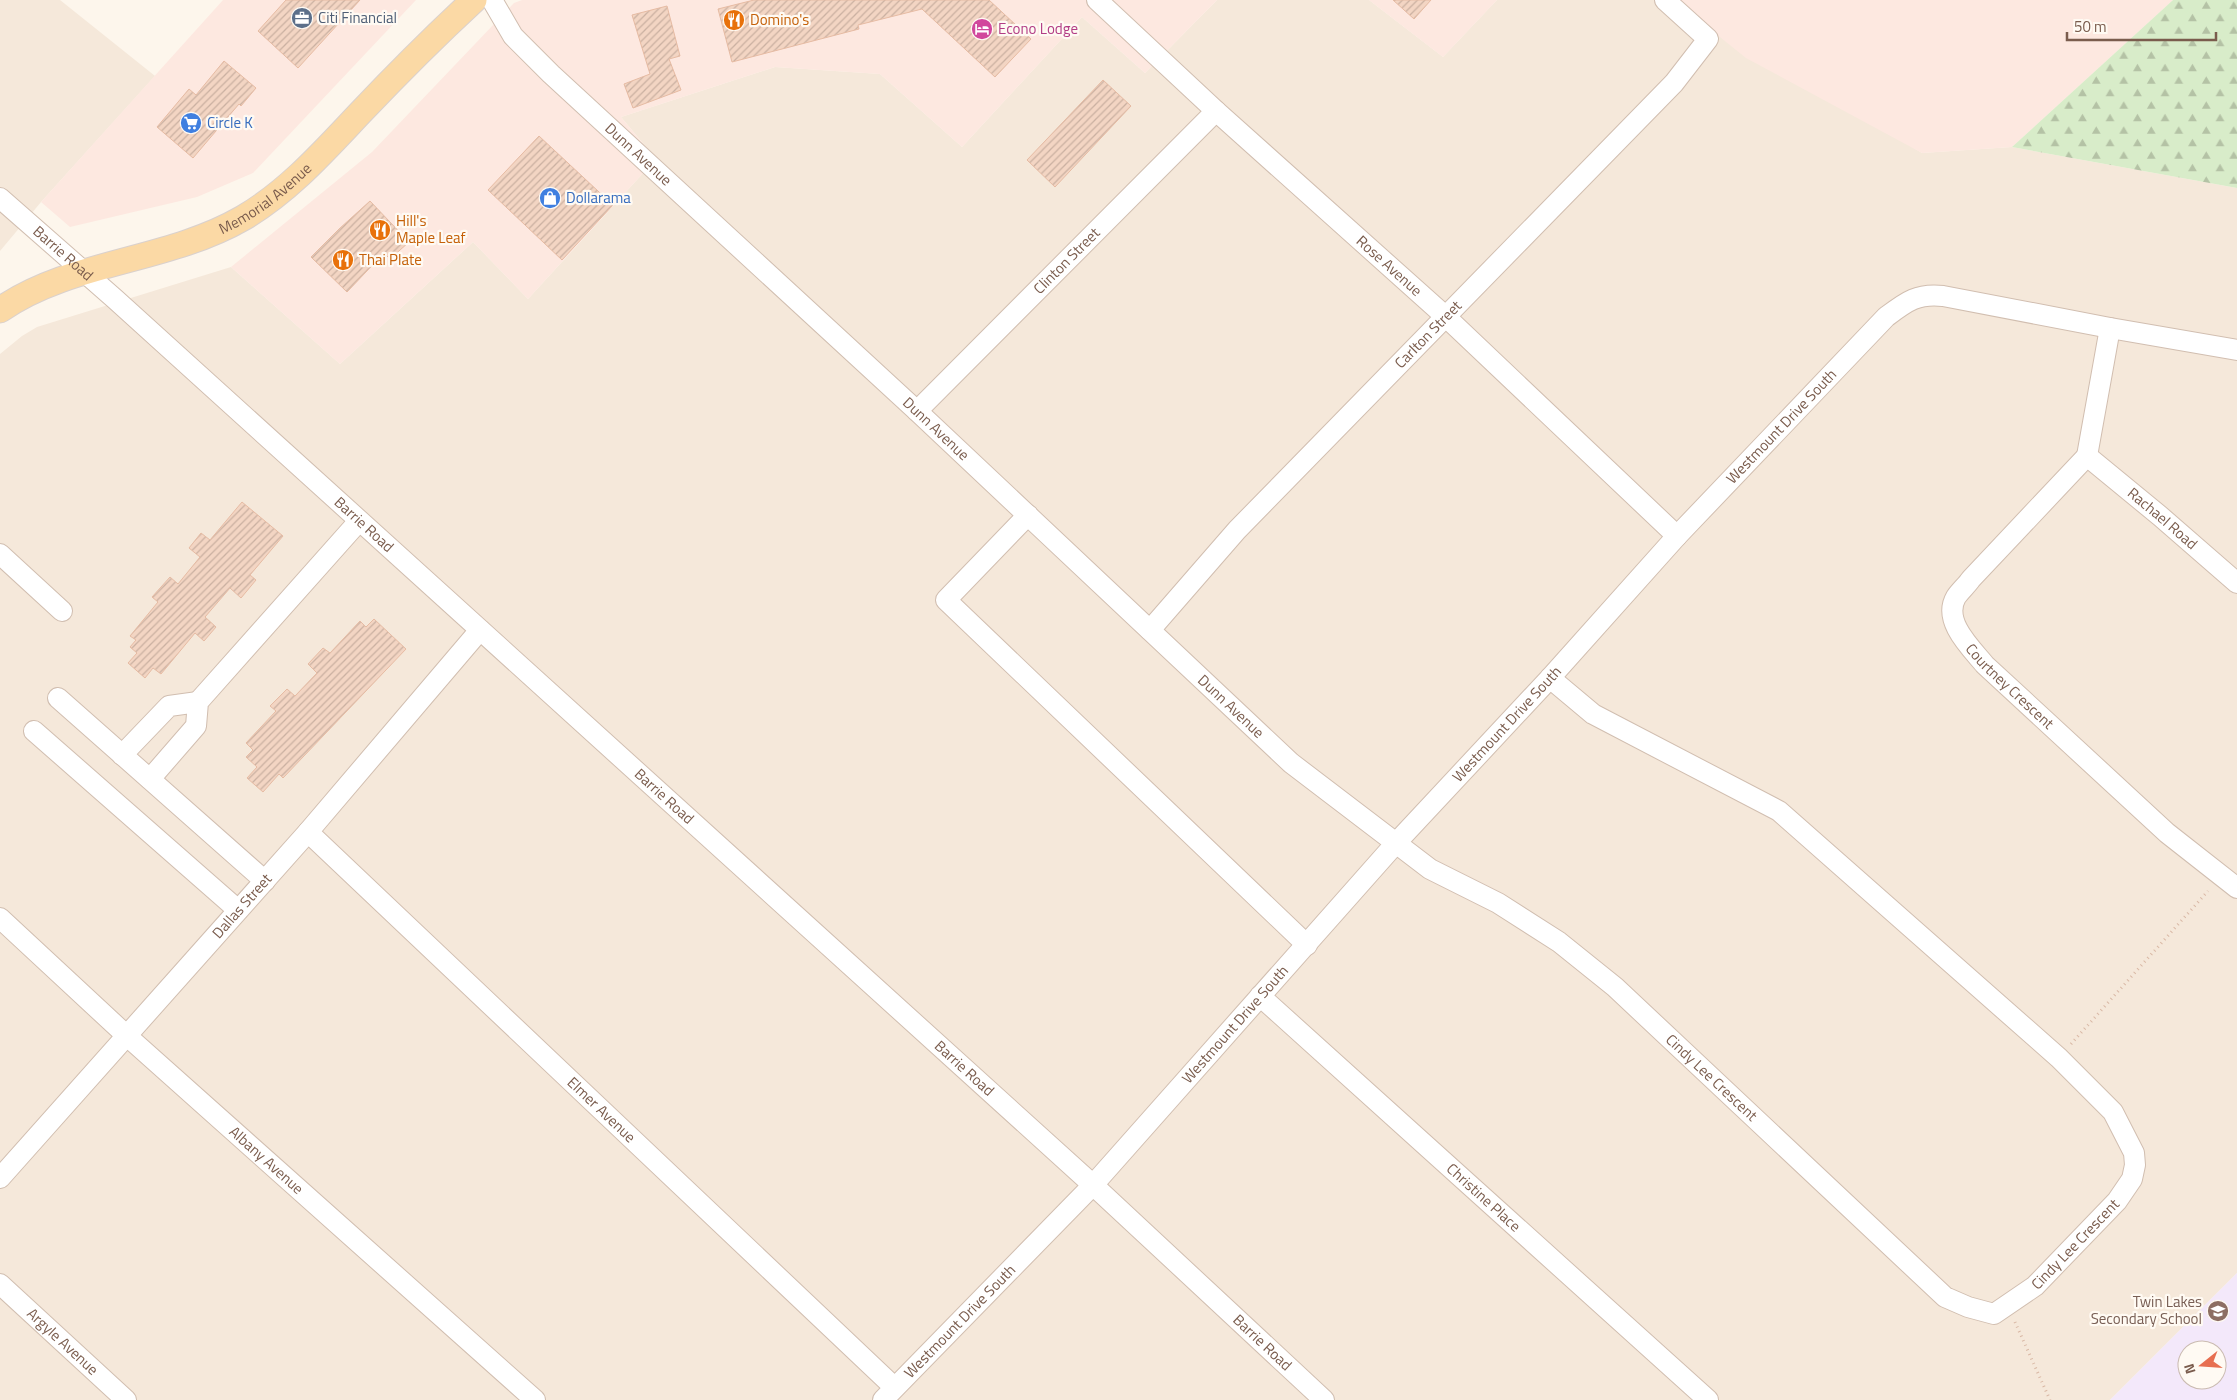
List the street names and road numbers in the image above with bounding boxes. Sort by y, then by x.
street label: Dunn Avenue [600,117,677,191]
street label: Memorial Avenue [215,157,317,240]
street label: Barrie Road [28,220,99,286]
street label: Clinton Street [1028,221,1105,299]
street label: Rose Avenue [1351,230,1428,301]
street label: Carlton Street [1389,294,1467,373]
street label: Westmount Drive South [1721,363,1842,489]
street label: Dunn Avenue [898,391,975,466]
street label: Rachael Road [2123,482,2203,555]
street label: Barrie Road [329,491,399,557]
street label: Courtney Crescent [1960,638,2060,735]
street label: Westmount Drive South [1446,661,1567,787]
street label: Dunn Avenue [1193,669,1270,743]
street label: Barrie Road [629,763,700,829]
street label: Dallas Street [206,867,278,944]
street label: Westmount Drive South [1176,960,1294,1088]
street label: Cindy Lee Crescent [1661,1028,1763,1127]
street label: Barrie Road [930,1035,1000,1101]
street label: Elmer Avenue [562,1071,641,1148]
street label: Albany Avenue [224,1120,309,1200]
street label: Christine Place [1442,1157,1526,1237]
street label: Cindy Lee Crescent [2025,1193,2125,1295]
street label: Westmount Drive South [898,1259,1021,1383]
street label: Argyle Avenue [22,1302,104,1380]
street label: Barrie Road [1228,1309,1298,1376]

